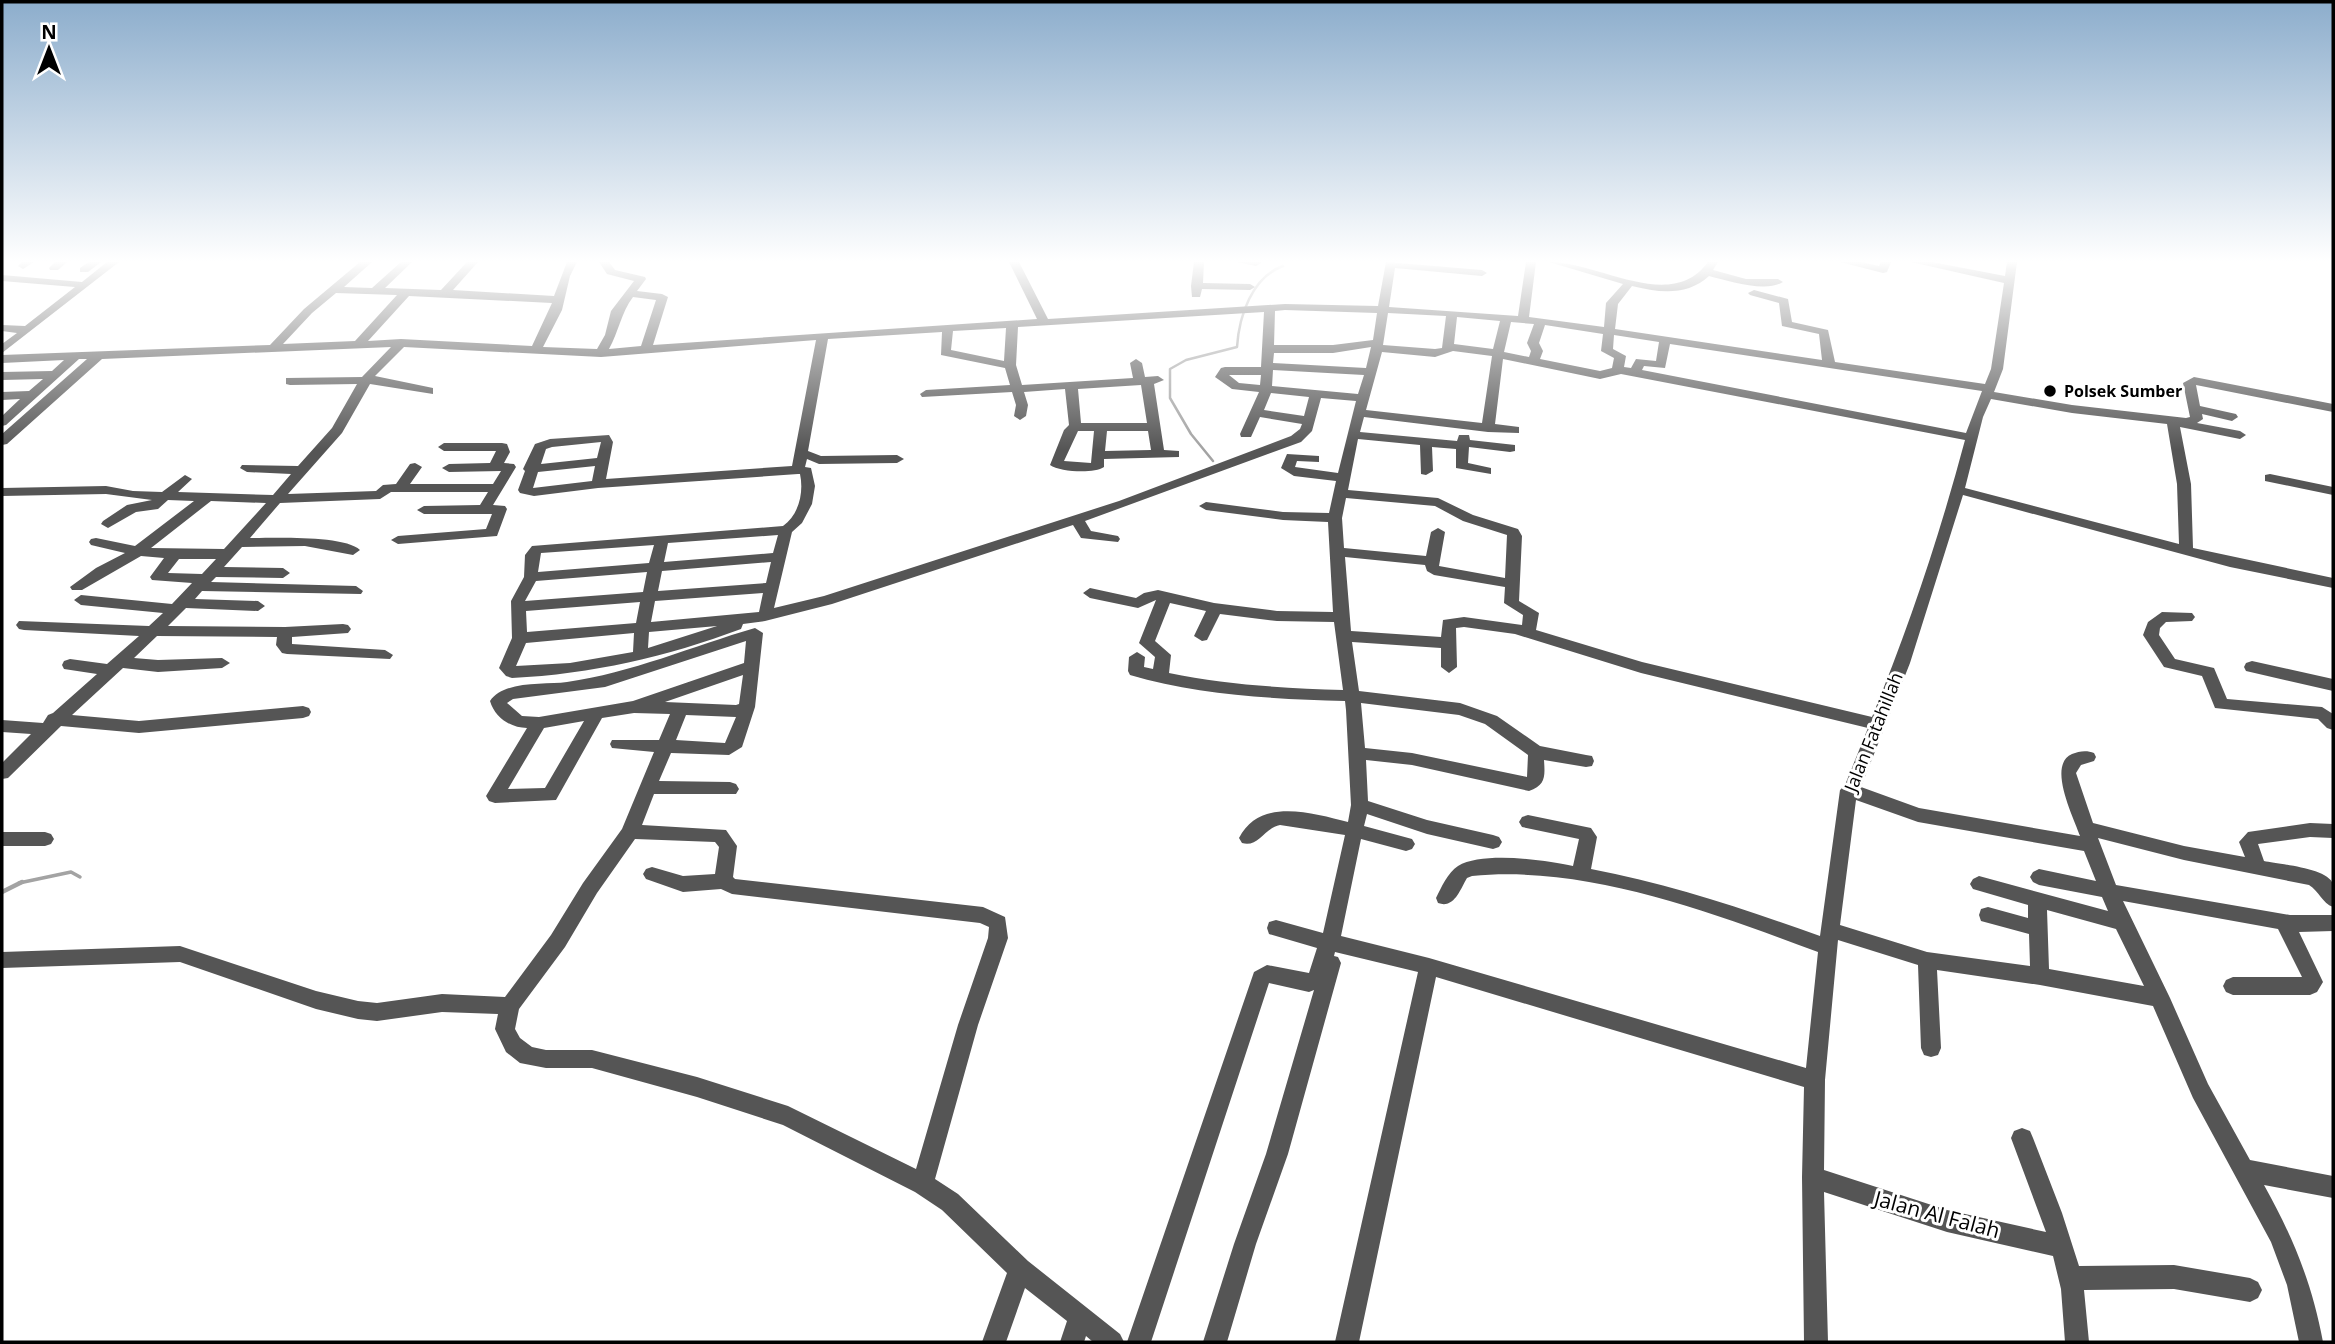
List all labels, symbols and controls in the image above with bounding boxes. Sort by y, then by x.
north arrow [14,14,84,84]
text: N [41,19,57,45]
place label: Polsek Sumber [2064,380,2182,402]
marker: Polsek Sumber [2042,383,2058,399]
street label: Jalan Fatahillah [1837,668,1908,797]
street label: Jalan Al Falah [1869,1183,2003,1244]

